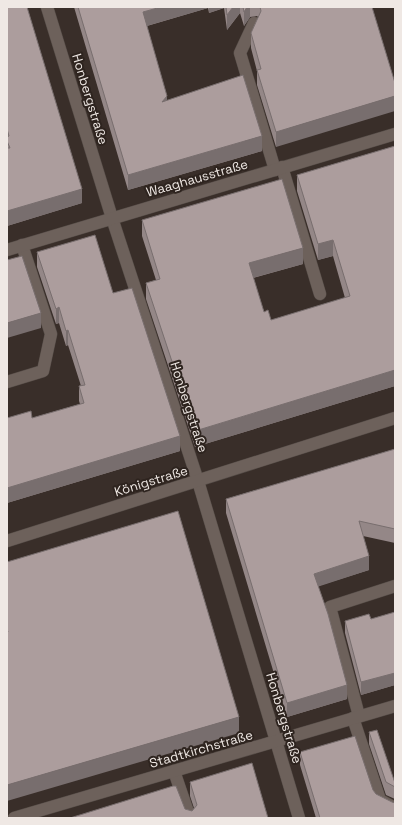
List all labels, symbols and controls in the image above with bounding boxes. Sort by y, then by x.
street label: Honbergstraße [68,51,112,147]
street label: Waaghausstraße [144,155,250,201]
street label: Honbergstraße [166,360,212,454]
street label: Königstraße [112,462,190,500]
street label: Honbergstraße [262,670,306,766]
street label: Stadtkirchstraße [147,726,255,772]

